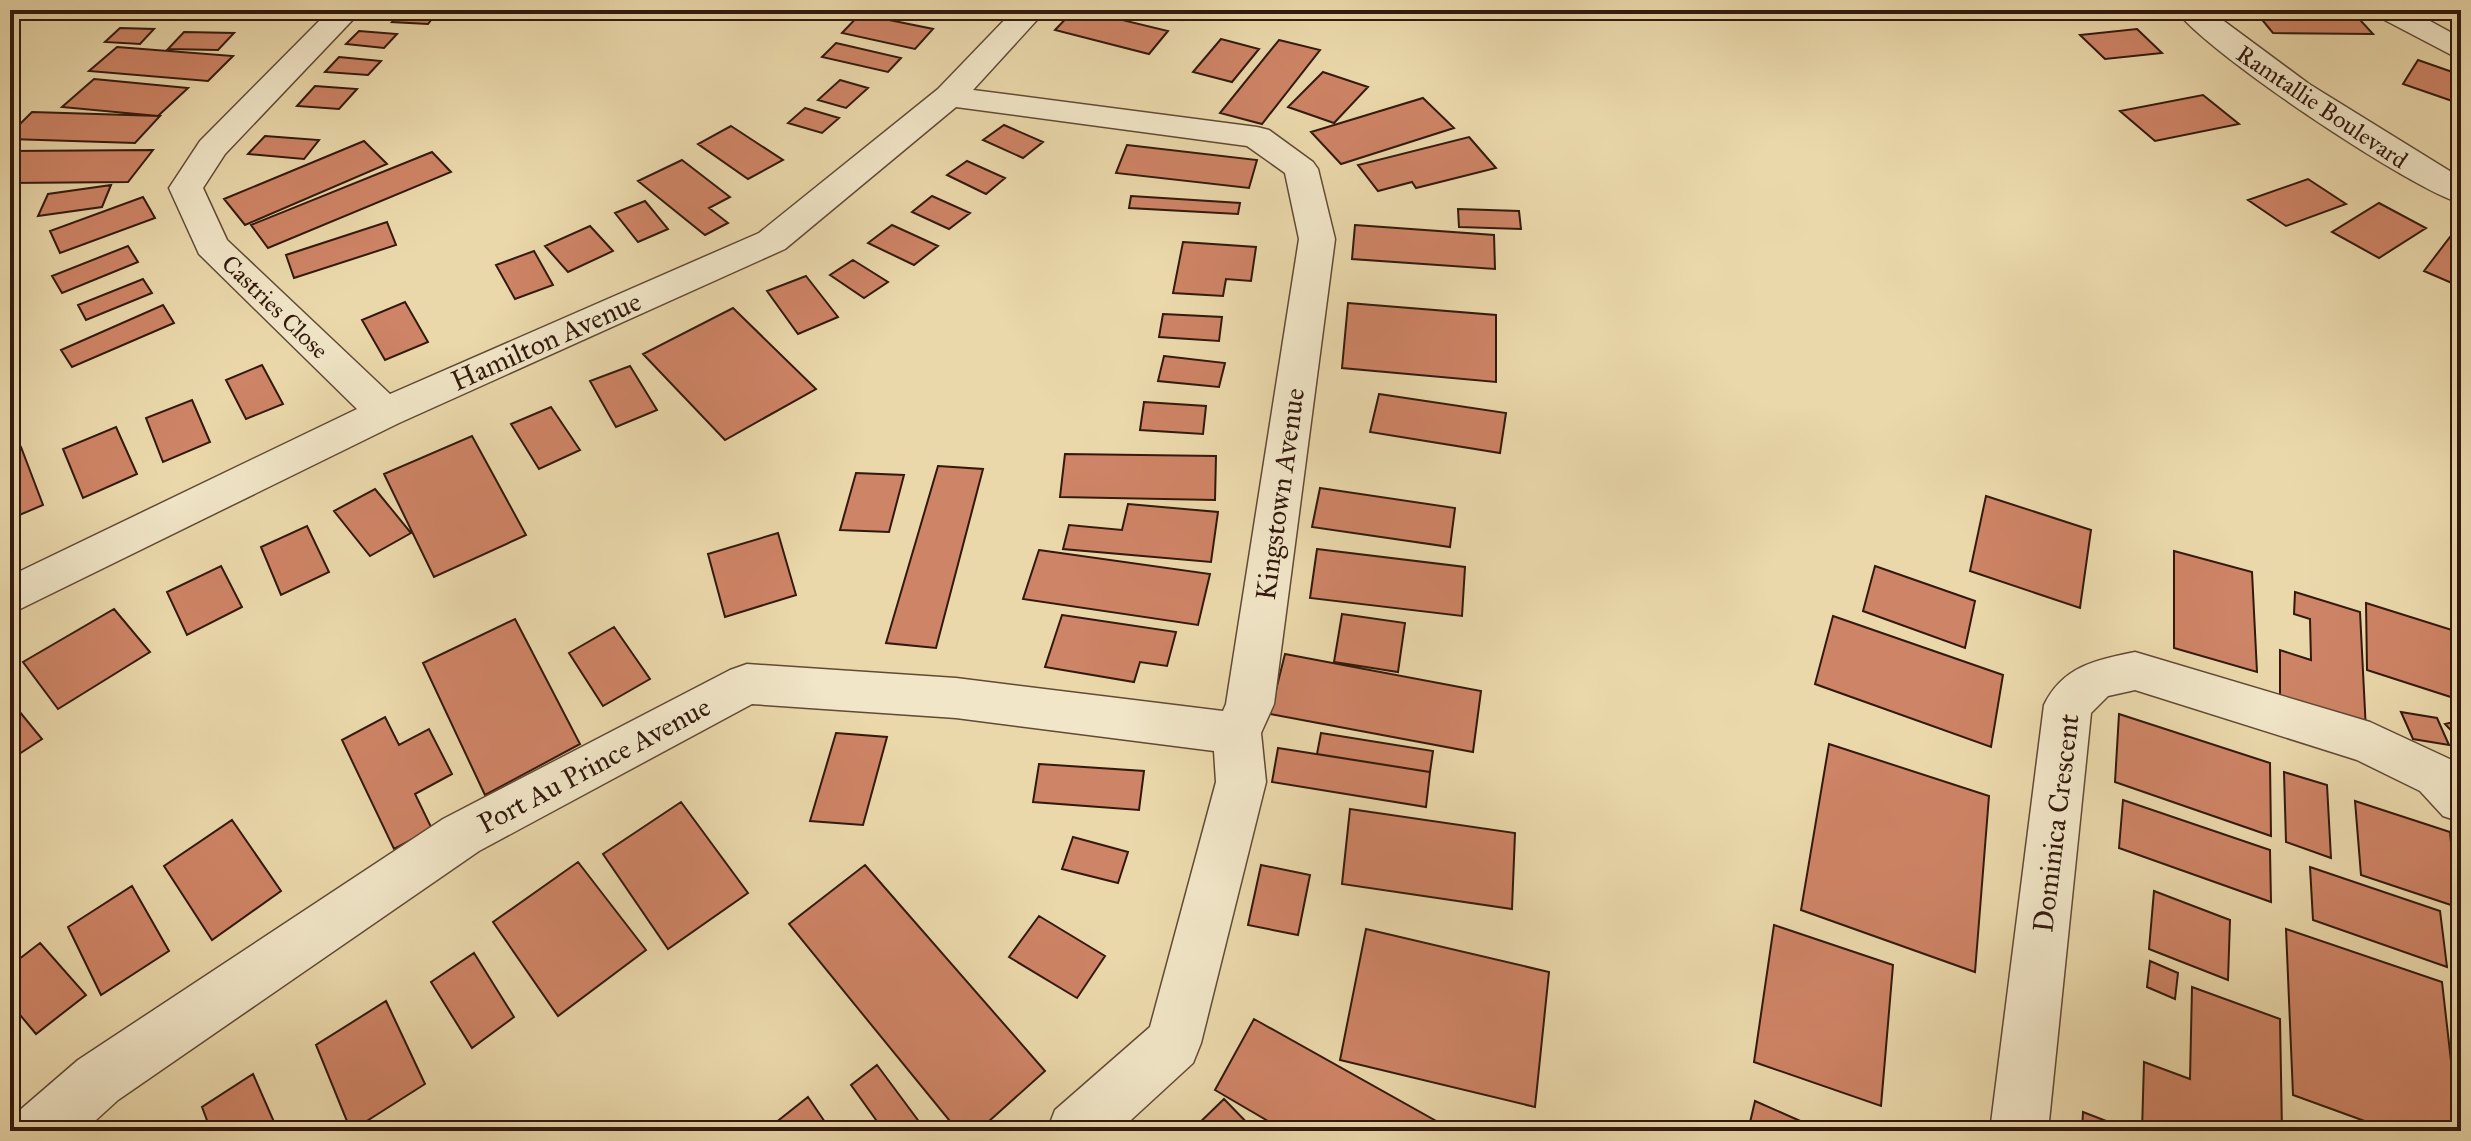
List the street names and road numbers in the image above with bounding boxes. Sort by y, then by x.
street label: Ramtallie Boulevard [2231,39,2413,175]
street label: Castries Close [215,249,335,365]
street label: Hamilton Avenue [446,283,646,399]
street label: Kingstown Avenue [1248,386,1312,602]
street label: Port Au Prince Avenue [472,689,716,841]
street label: Dominica Crescent [2025,712,2087,934]

